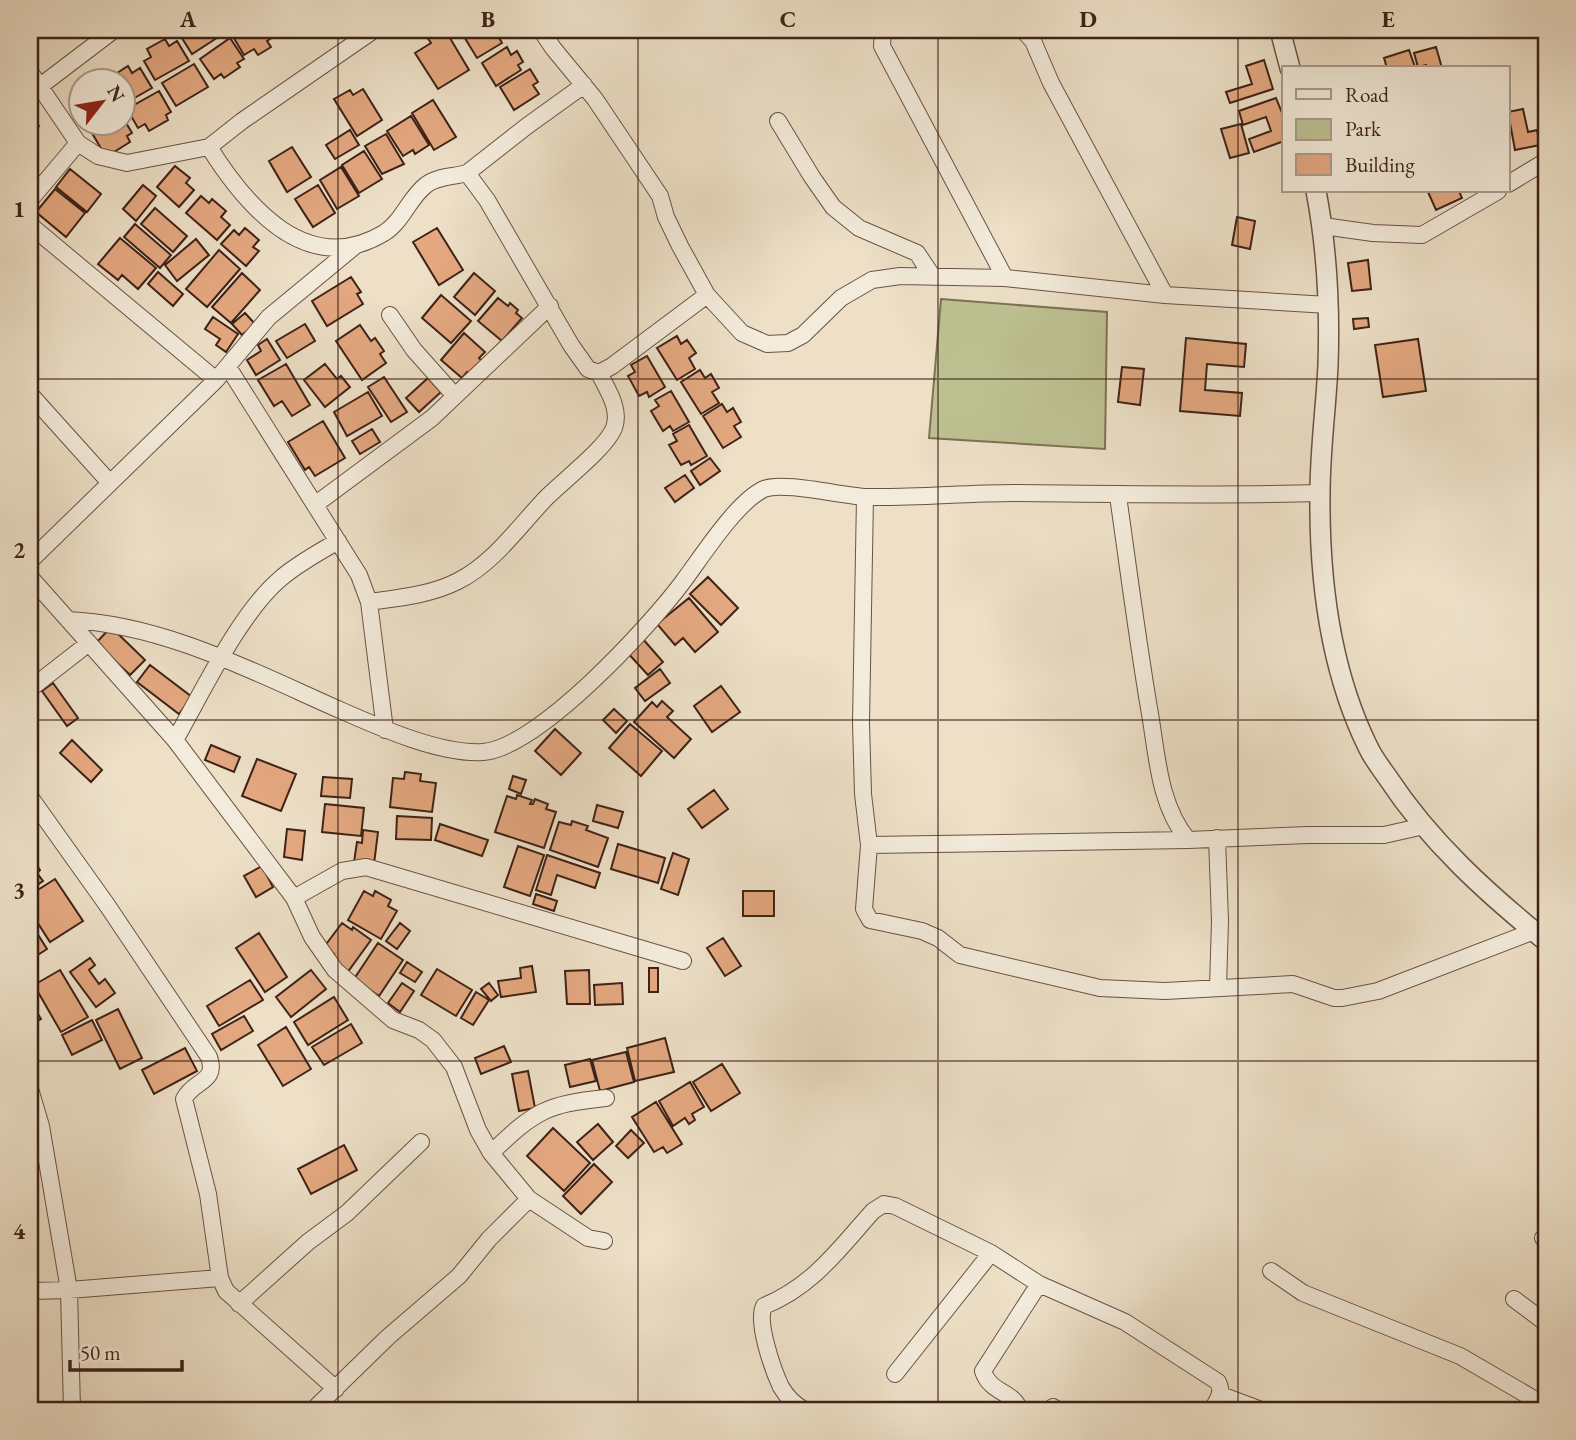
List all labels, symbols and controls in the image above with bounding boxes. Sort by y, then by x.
text: A [179,4,197,34]
text: B [481,4,495,34]
text: C [780,4,796,34]
text: D [1079,4,1097,34]
text: E [1381,4,1395,34]
north arrow [66,66,136,136]
legend [1282,66,1510,192]
text: N [101,80,131,107]
text: Road [1345,81,1389,108]
text: Park [1345,115,1382,142]
text: Building [1345,151,1415,178]
text: 1 [13,194,25,224]
text: 2 [13,535,25,565]
text: 3 [13,875,25,905]
text: 4 [13,1216,26,1246]
scale bar [70,1328,182,1372]
text: 50 m [80,1339,121,1366]

